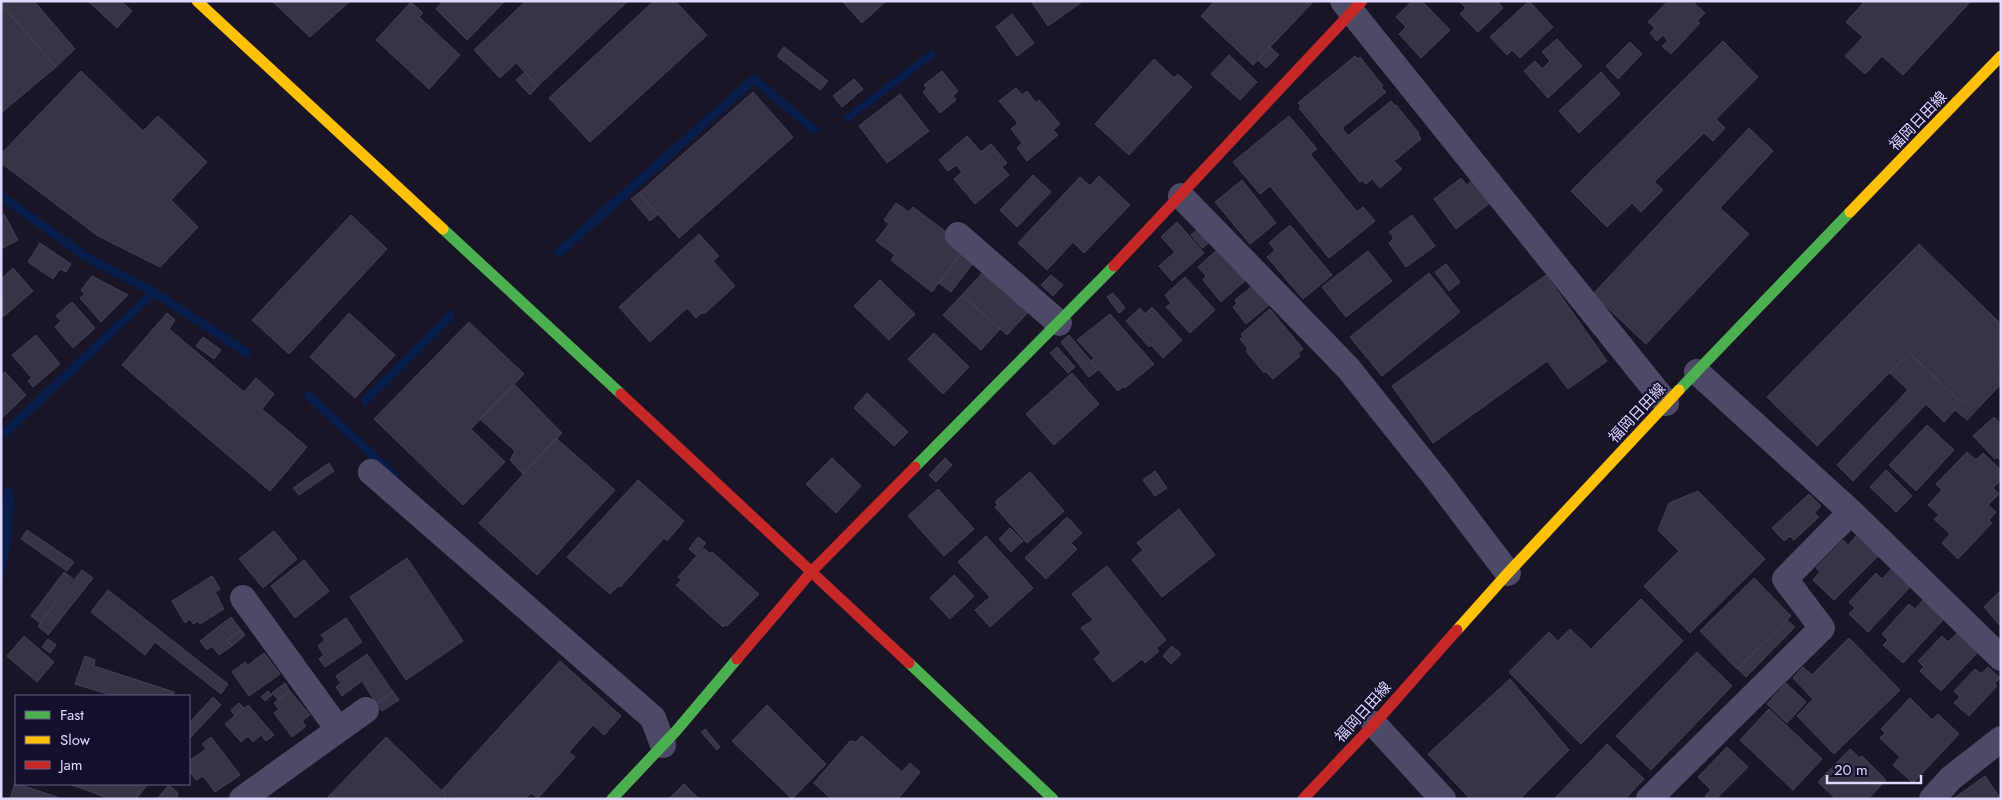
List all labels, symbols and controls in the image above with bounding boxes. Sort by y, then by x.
street label: 福岡日田線 [1884,86,1952,156]
street label: 福岡日田線 [1603,378,1671,448]
street label: 福岡日田線 [1330,677,1396,747]
legend [15,695,190,785]
text: Fast [60,704,84,726]
text: Slow [60,729,91,751]
scale bar [1827,752,1921,784]
text: Jam [58,754,83,776]
text: 20 m [1834,759,1868,781]

